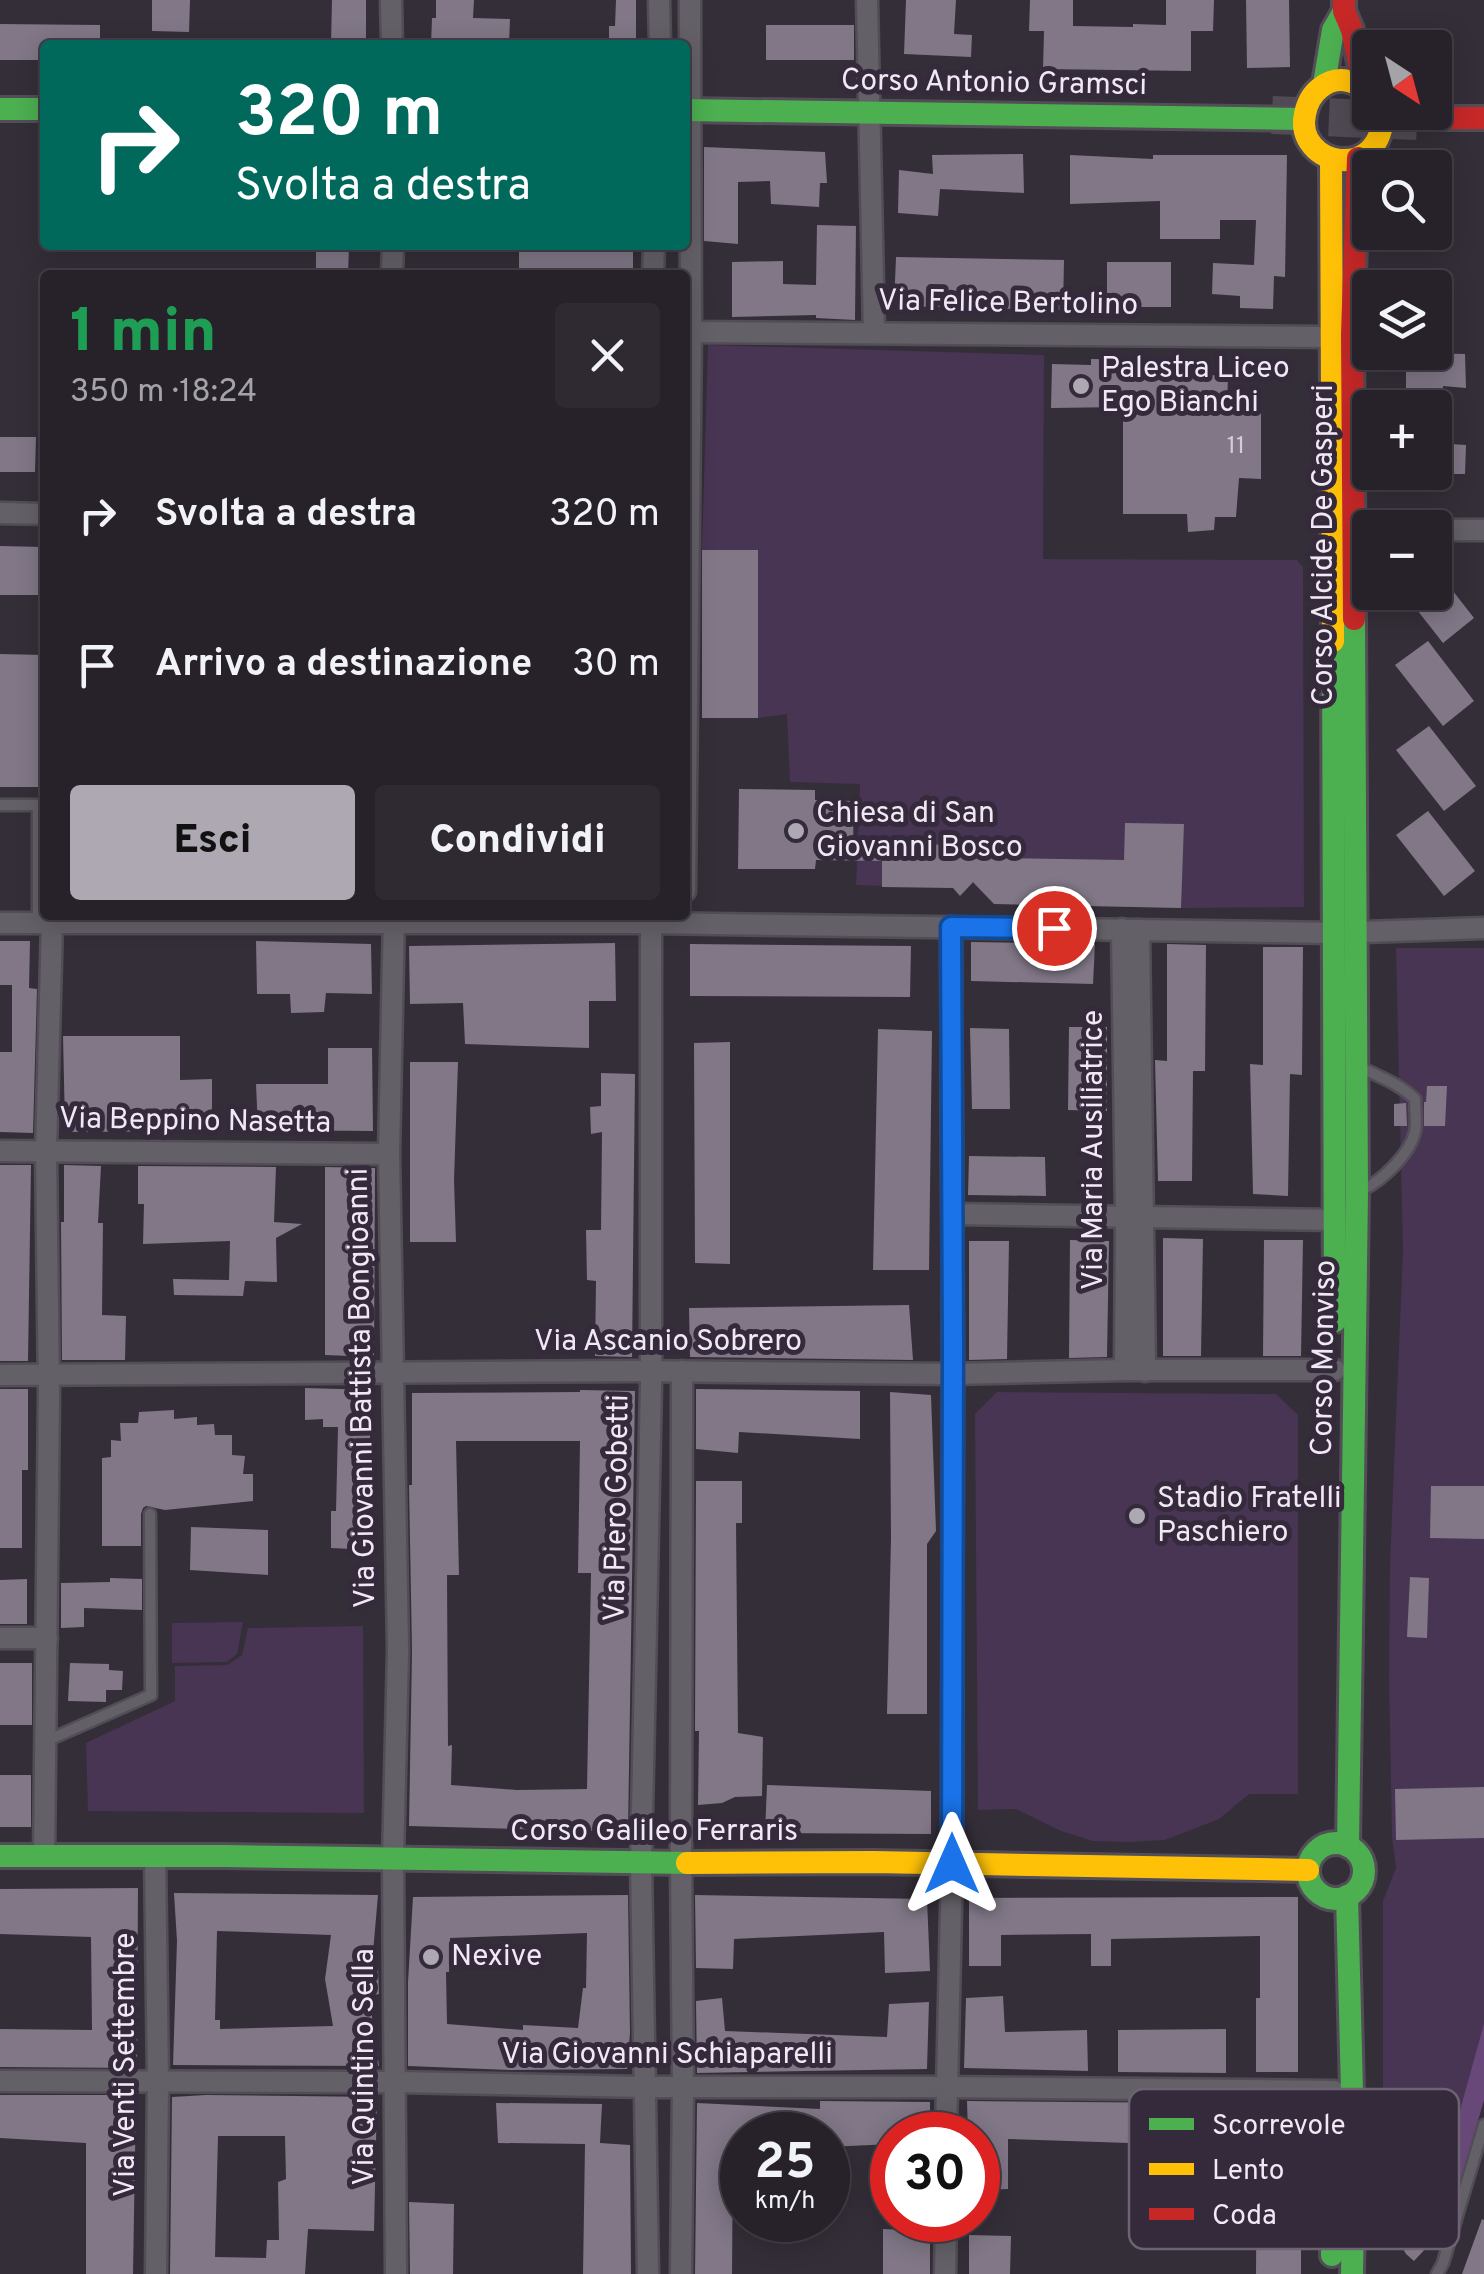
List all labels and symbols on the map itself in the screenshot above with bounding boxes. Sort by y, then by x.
north arrow [1352,30,1452,130]
street label: Corso Antonio Gramsci [841,63,1147,105]
street label: Via Felice Bertolino [878,283,1138,325]
place label: Palestra Liceo Ego Bianchi [1101,351,1290,422]
marker: Palestra Liceo Ego Bianchi [1070,375,1092,397]
street label: Corso Alcide De Gasperi [1306,384,1343,706]
house number: 11 [1227,431,1245,463]
place label: Chiesa di San Giovanni Bosco [816,796,1023,867]
marker: Chiesa di San Giovanni Bosco [785,820,807,842]
pin [1012,886,1097,971]
street label: Via Maria Ausiliatrice [1076,1010,1113,1290]
street label: Via Beppino Nasetta [59,1101,331,1143]
street label: Via Giovanni Battista Bongioanni [341,1168,385,1608]
street label: Corso Monviso [1305,1260,1345,1456]
street label: Via Ascanio Sobrero [534,1324,802,1361]
street label: Via Piero Gobetti [598,1394,638,1622]
place label: Stadio Fratelli Paschiero [1157,1481,1342,1552]
marker: Stadio Fratelli Paschiero [1126,1505,1148,1527]
position arrow [900,1812,1004,1916]
street label: Corso Galileo Ferraris [510,1814,798,1851]
street label: Via Venti Settembre [108,1933,145,2197]
place label: Nexive [451,1939,542,1976]
marker: Nexive [420,1946,442,1968]
street label: Via Quintino Sella [347,1948,384,2186]
street label: Via Giovanni Schiaparelli [501,2037,833,2074]
legend [1129,2089,1459,2249]
text: Scorrevole [1212,2109,1346,2145]
speed limit sign: 30 [870,2112,1000,2242]
text: Lento [1212,2154,1284,2190]
text: Coda [1212,2199,1277,2235]

